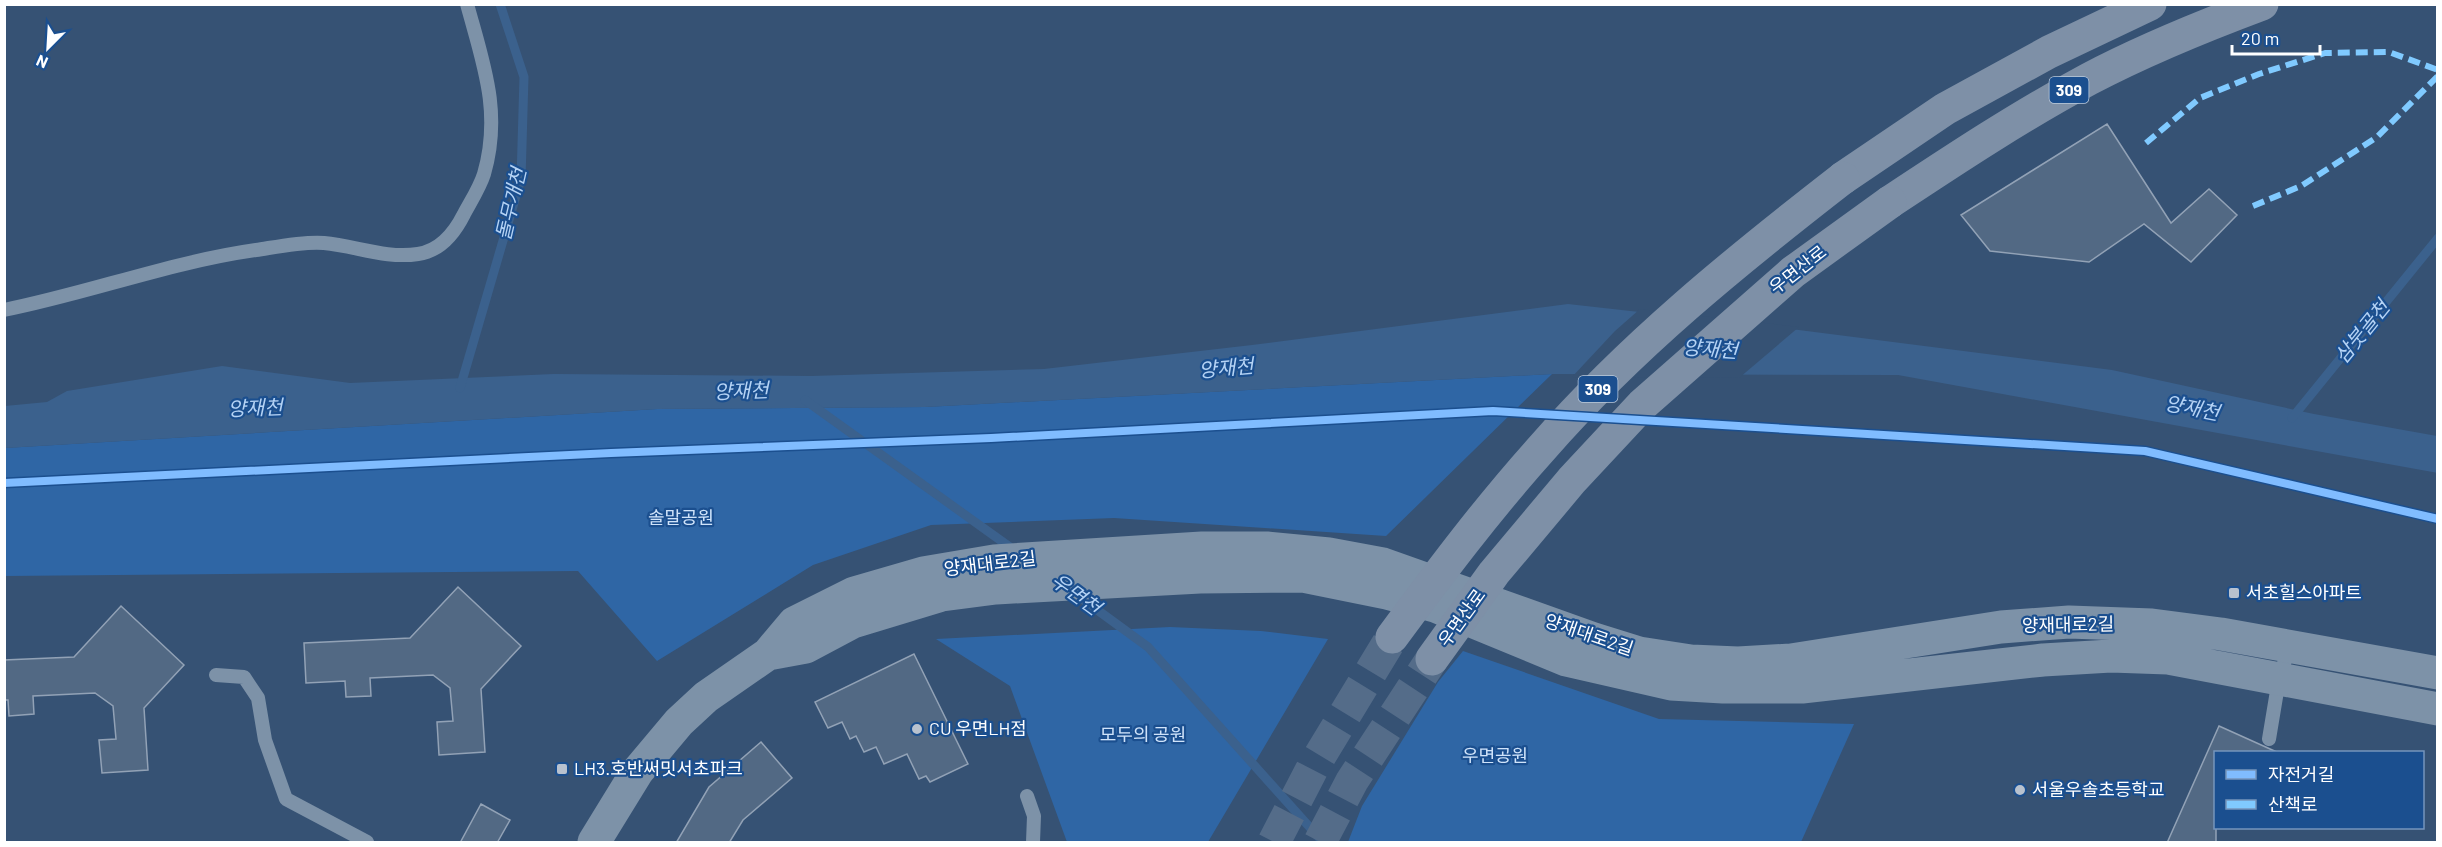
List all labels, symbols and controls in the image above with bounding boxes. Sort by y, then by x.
north arrow [18,18,78,78]
scale bar [2232,18,2320,56]
text: 20 m [2241,27,2279,49]
text: N [33,51,50,73]
road number: 309 [2050,77,2088,103]
water label: 돌무개천 [490,163,531,242]
street label: 우면산로 [1765,240,1830,298]
water label: 삼붓골천 [2329,293,2395,368]
water label: 양재천 [1682,334,1741,362]
water label: 양재천 [1197,352,1257,381]
road number: 309 [1578,376,1618,402]
water label: 양재천 [713,377,772,403]
water label: 양재천 [2163,390,2224,425]
water label: 양재천 [227,394,286,420]
park label: 솔말공원 [648,506,714,528]
street label: 양재대로2길 [943,546,1037,580]
water label: 우면천 [1047,567,1108,621]
place label: 서초힐스아파트 [2246,581,2362,603]
street label: 우면산로 [1433,584,1490,651]
marker: 서초힐스아파트 [2227,586,2241,600]
street label: 양재대로2길 [1542,609,1637,660]
street label: 양재대로2길 [2022,612,2114,636]
place label: CU 우면LH점 [929,717,1027,739]
marker: CU 우면LH점 [910,722,924,736]
park label: 모두의 공원 [1100,723,1186,745]
park label: 우면공원 [1462,744,1528,766]
legend [2214,751,2424,829]
place label: LH3.호반써밋서초파크 [574,757,743,779]
marker: LH3.호반써밋서초파크 [555,762,569,776]
text: 자전거길 [2268,763,2334,785]
place label: 서울우솔초등학교 [2032,778,2164,800]
marker: 서울우솔초등학교 [2013,783,2027,797]
text: 산책로 [2268,793,2318,815]

